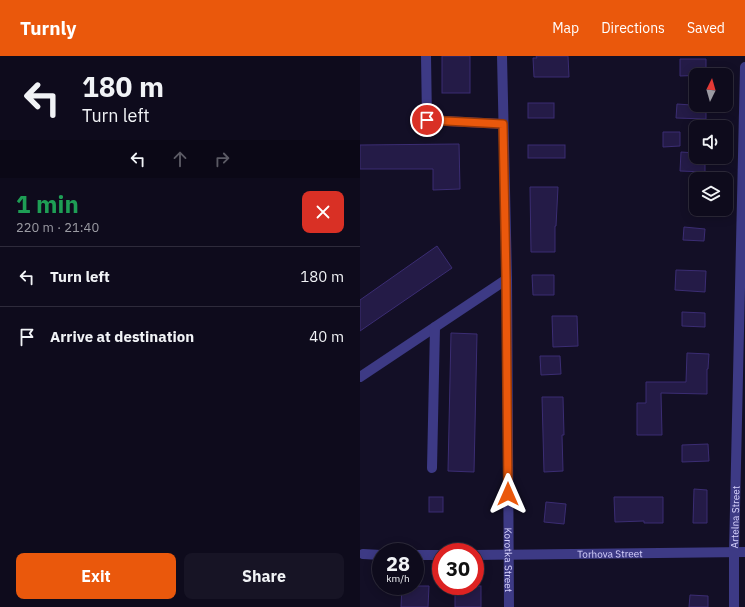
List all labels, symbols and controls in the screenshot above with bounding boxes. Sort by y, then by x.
text: Turnly [20,16,76,40]
text: Map [552,19,579,37]
text: Directions [601,19,665,37]
text: Saved [687,19,725,37]
text: 180 m [82,68,164,105]
north arrow [689,68,733,112]
map controls [689,68,733,216]
icon: left [16,72,68,124]
pin [410,103,444,137]
text: Turn left [82,104,150,127]
icon: arrive [416,109,438,131]
button: sound [689,120,733,164]
icon: left [127,148,149,170]
icon: ahead [169,148,191,170]
icon: right [211,148,233,170]
button: layers [689,172,733,216]
text: 1 min [16,188,79,220]
button: close [302,191,344,233]
text: 220 m · 21:40 [16,219,99,236]
icon: left [16,266,38,288]
text: Turn left [50,267,110,286]
text: 180 m [300,267,344,286]
icon: arrive [16,326,38,348]
text: Arrive at destination [50,327,194,346]
text: 40 m [309,327,344,346]
position arrow [487,473,529,515]
street label: Artelna Street [728,485,742,549]
street label: Korotka Street [502,527,515,593]
speed limit sign: 30 [432,543,484,595]
street label: Torhova Street [577,547,643,560]
text: 28 [386,550,410,577]
button: Exit [16,553,176,599]
button: Share [184,553,344,599]
text: km/h [386,572,410,585]

